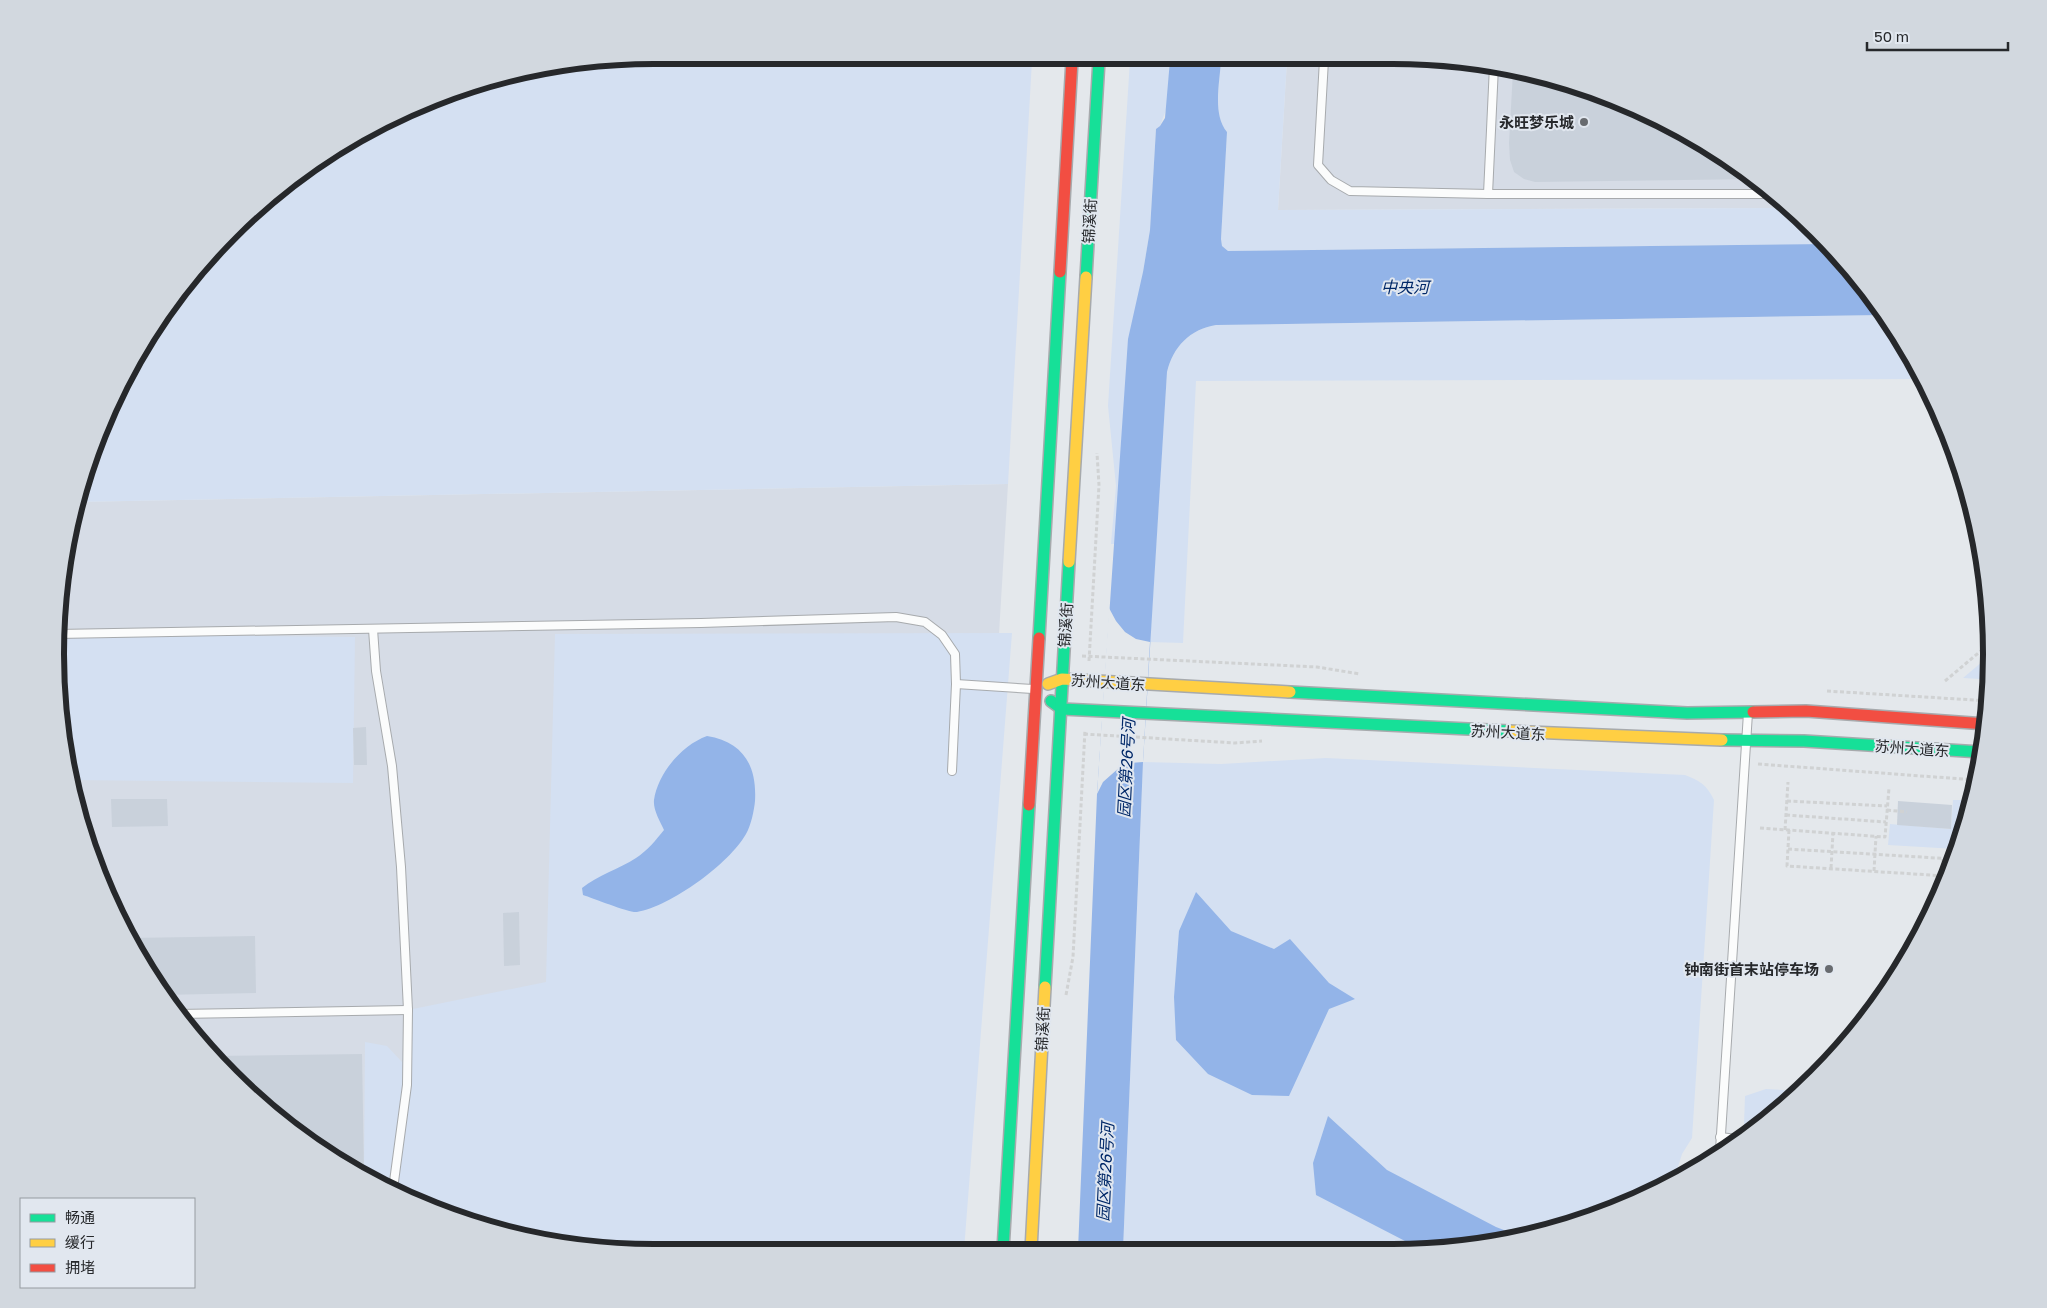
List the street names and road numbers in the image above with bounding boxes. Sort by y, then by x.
street label: 锦溪街 [1079,198,1099,244]
street label: 锦溪街 [1054,602,1076,648]
street label: 苏州大道东 [1070,670,1146,694]
street label: 苏州大道东 [1470,721,1546,743]
street label: 苏州大道东 [1874,736,1950,760]
street label: 锦溪街 [1032,1006,1052,1052]

